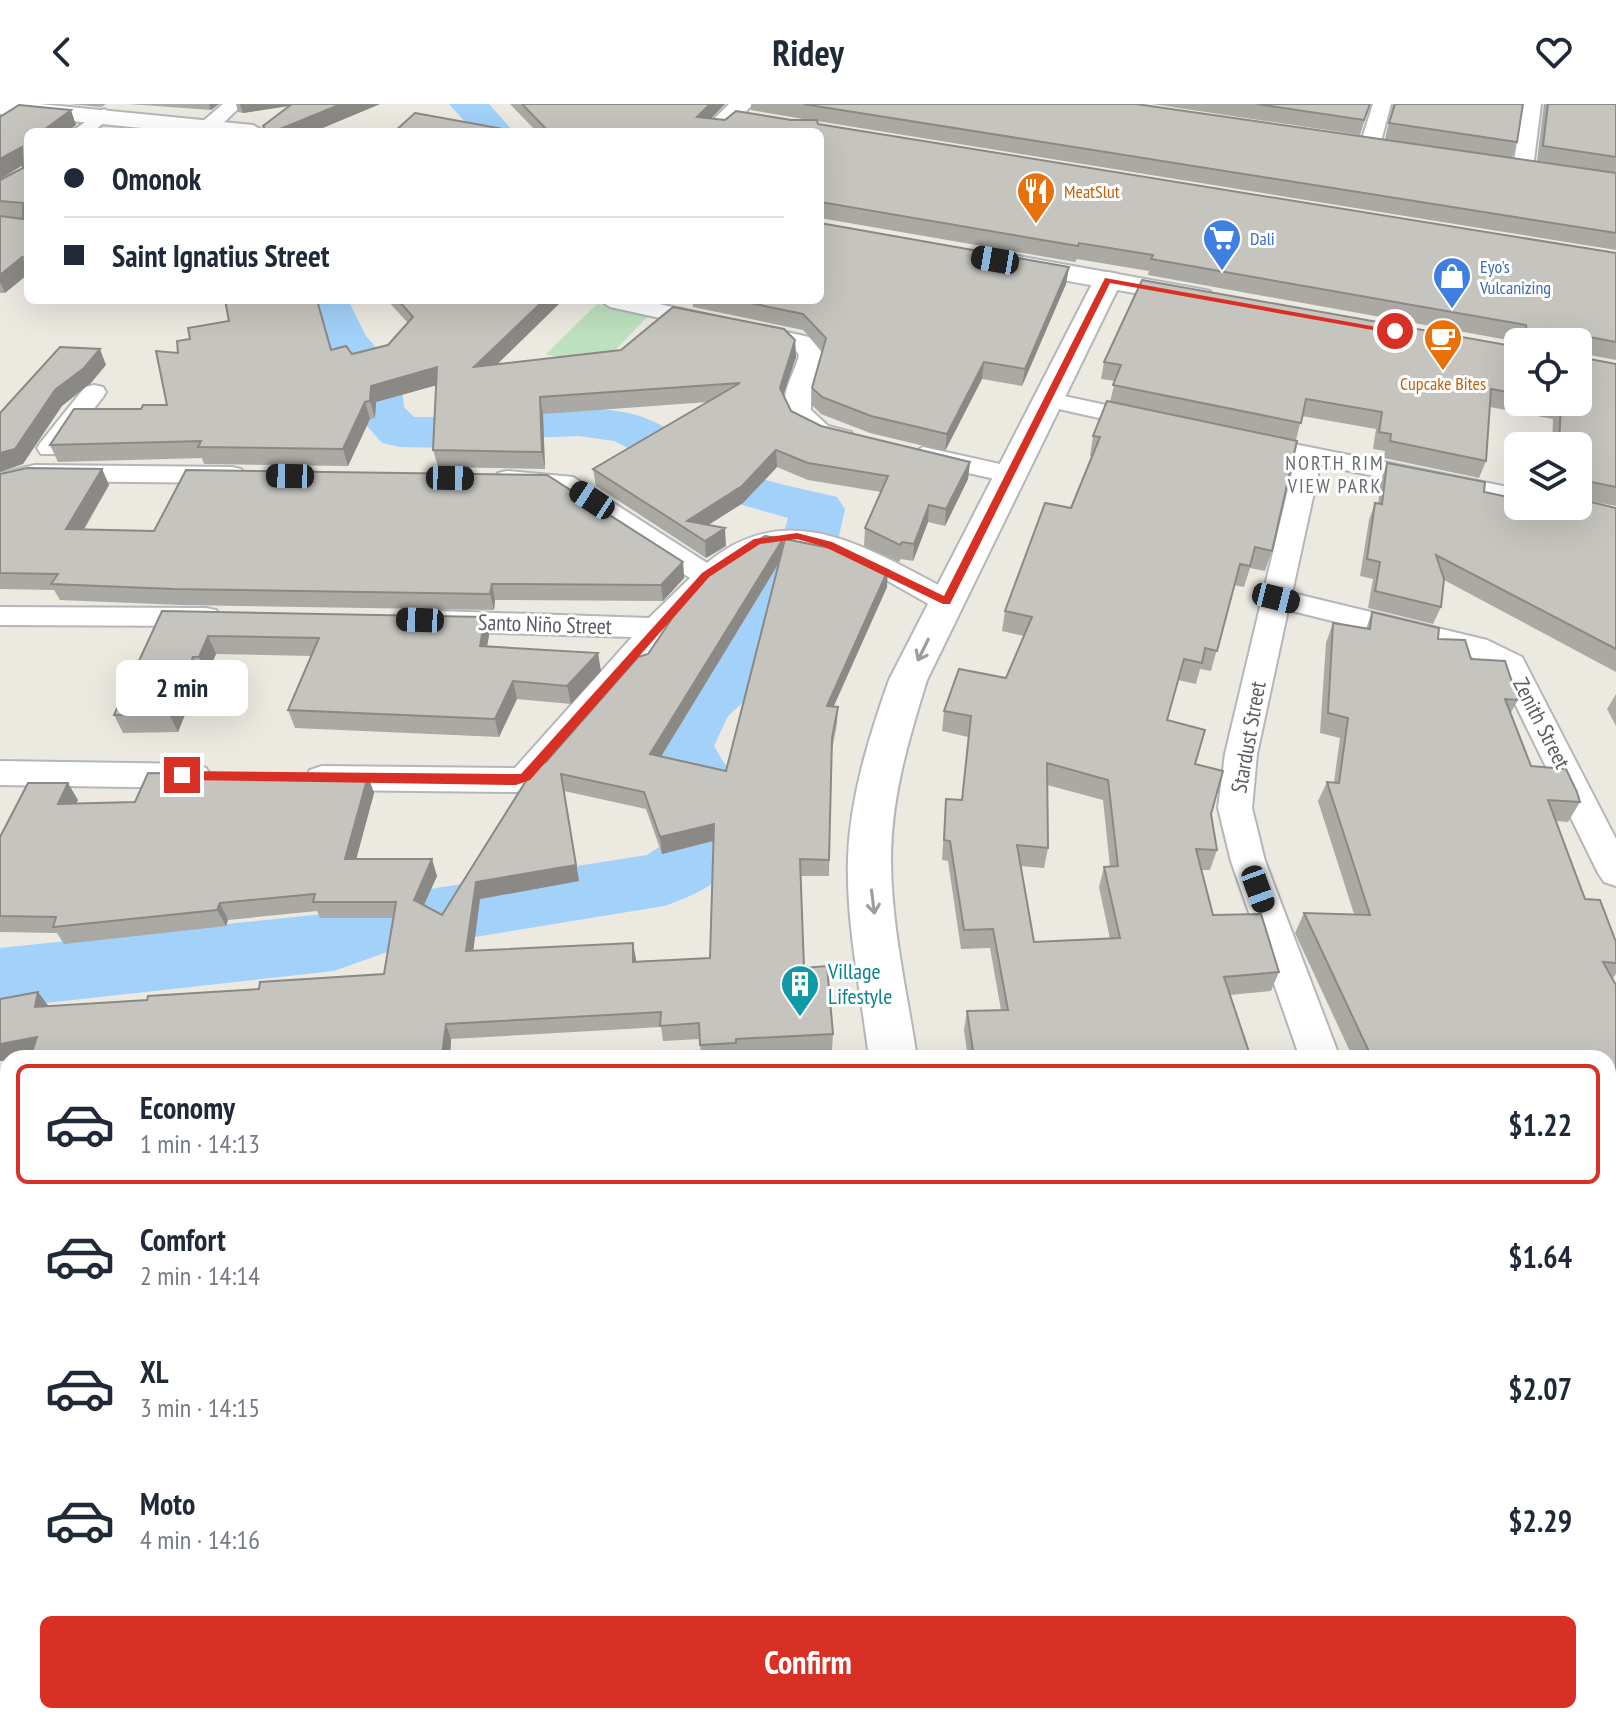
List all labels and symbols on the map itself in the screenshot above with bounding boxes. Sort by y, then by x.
restaurant icon: MeatSlut [1015,170,1057,225]
place label: MeatSlut [1064,180,1120,203]
supermarket icon: Dali [1201,217,1243,272]
place label: Dali [1250,227,1275,250]
car [969,244,1021,276]
shop icon: Eyo's Vulcanizing [1431,255,1473,310]
place label: Eyo's Vulcanizing [1479,255,1551,299]
route start [1377,313,1413,349]
cafe icon: Cupcake Bites [1422,317,1464,372]
place label: Cupcake Bites [1400,372,1486,395]
district label: NORTH RIM VIEW PARK [1285,450,1385,499]
car [266,464,314,488]
car [426,466,474,490]
car [565,477,619,523]
car [1250,581,1302,615]
car [396,607,444,633]
street label: Santo Niño Street [478,608,612,640]
one-way arrow [915,638,930,662]
callout: 2 min [116,659,248,715]
street label: Zenith Street [1507,673,1577,773]
street label: Stardust Street [1224,679,1272,795]
route end [164,757,200,793]
car [1239,862,1277,916]
one-way arrow [866,889,881,914]
place label: Village Lifestyle [827,957,892,1010]
building icon: Village Lifestyle [779,963,821,1018]

